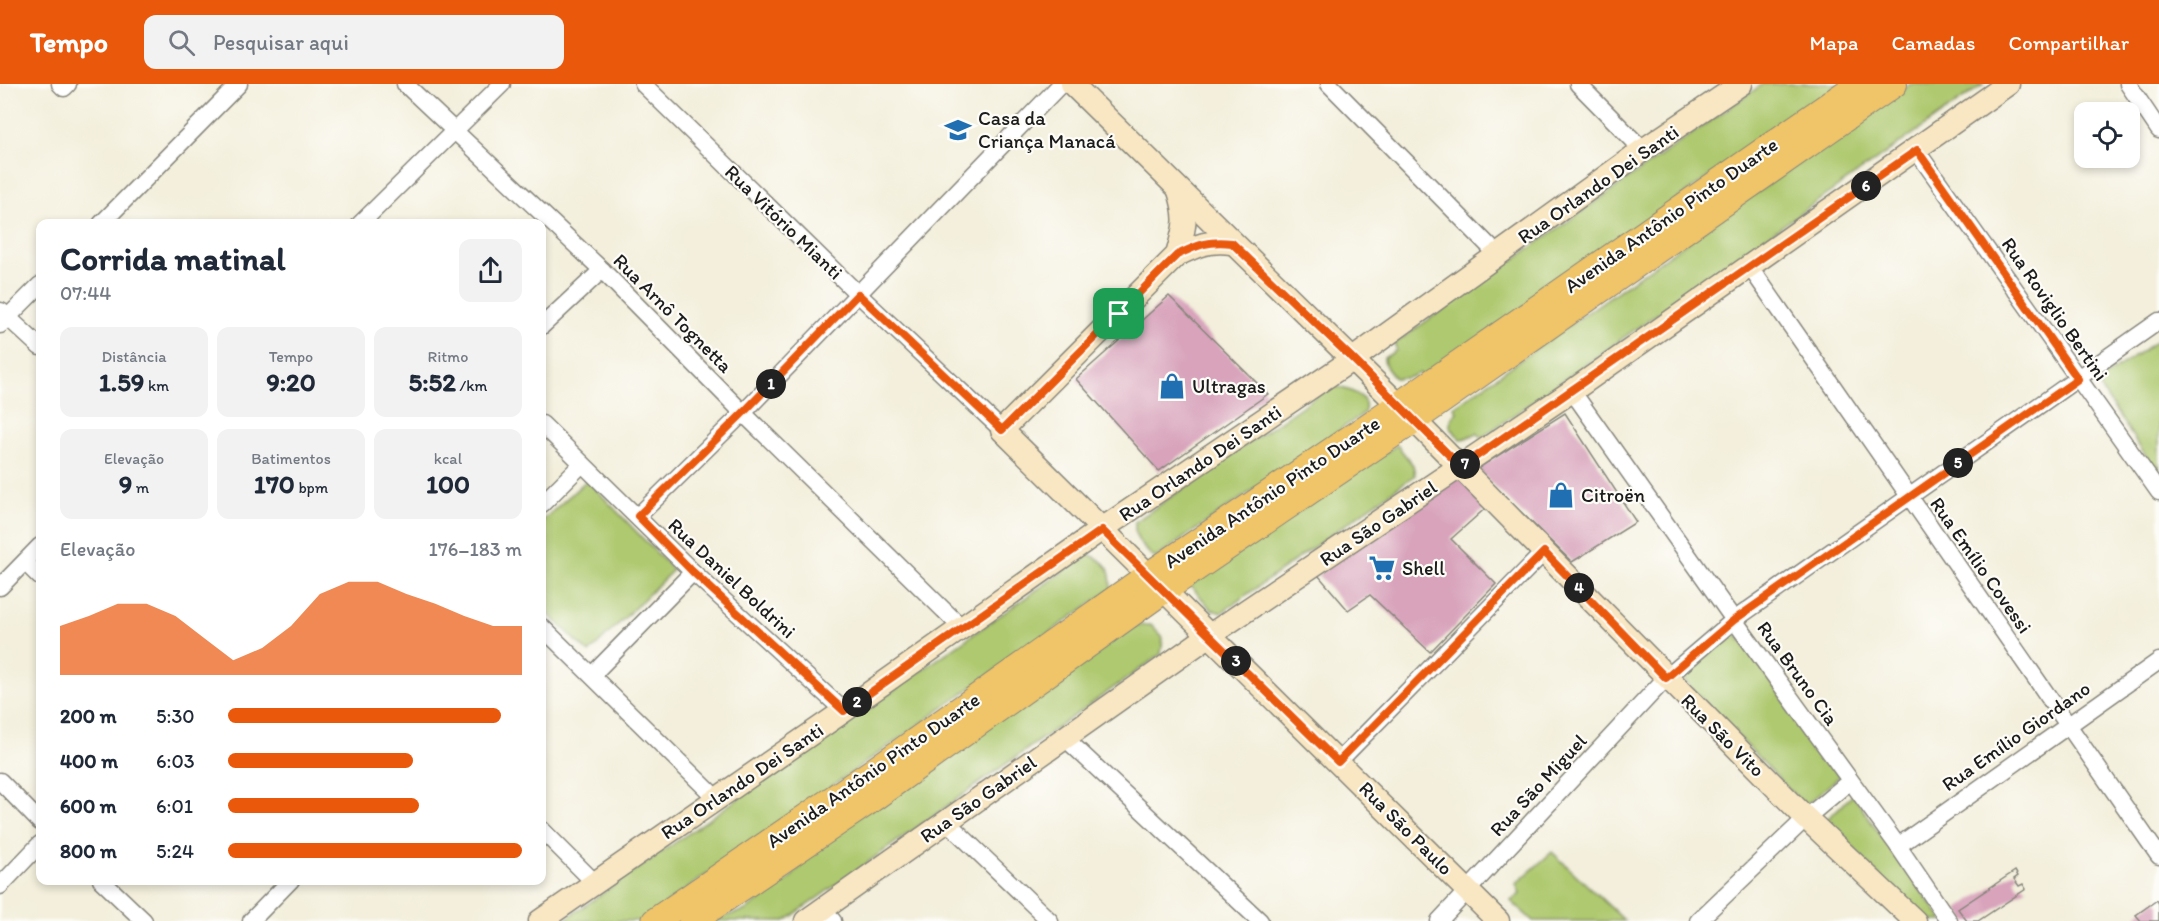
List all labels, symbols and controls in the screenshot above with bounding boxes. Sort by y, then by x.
search box [144,15,564,69]
text: Tempo [30,25,108,59]
icon: search [165,26,198,59]
text: Pesquisar aqui [213,29,349,56]
text: Mapa [1810,30,1858,55]
text: Camadas [1891,30,1975,55]
text: Compartilhar [2008,30,2129,55]
map controls [2074,102,2140,168]
button: locate [2074,102,2140,168]
place label: Casa da Criança Manacá [978,106,1116,153]
school or university icon: Casa da Criança Manacá [943,115,973,145]
street label: Rua Orlando Dei Santi [1513,119,1683,249]
street label: Avenida Antônio Pinto Duarte [1560,132,1782,298]
street label: Rua Vitório Mianti [720,160,848,284]
pin: 6 [1851,171,1881,201]
text: 6 [1862,176,1870,195]
street label: Rua Roviglio Bertini [1997,233,2113,385]
text: Corrida matinal [60,239,286,278]
button: share [459,239,522,302]
street label: Rua Arnô Tognetta [608,248,738,378]
text: 07:44 [60,281,111,305]
pin [1093,288,1144,339]
icon: arrive [1102,297,1135,330]
text: Distância [101,347,167,366]
text: Tempo [269,347,313,366]
text: Ritmo [428,347,468,366]
text: 1.59 [99,366,144,398]
text: 9:20 [266,366,316,398]
text: 5:52 [409,366,456,398]
pin: 1 [756,369,786,399]
shop icon: Ultragas [1157,371,1187,401]
text: 1 [767,374,775,393]
place label: Ultragas [1192,374,1266,398]
text: km [144,376,169,395]
text: /km [456,376,487,395]
street label: Rua Orlando Dei Santi [1114,400,1286,526]
street label: Avenida Antônio Pinto Duarte [1160,411,1384,573]
pin: 5 [1943,448,1973,478]
text: Elevação [104,449,164,468]
text: Batimentos [251,449,331,468]
text: kcal [434,449,462,468]
pin: 7 [1450,449,1480,479]
text: 5 [1954,453,1962,472]
text: 7 [1461,454,1469,473]
text: 9 [119,468,132,500]
text: 170 [254,468,295,500]
text: 100 [426,468,470,500]
street label: Rua São Gabriel [1315,475,1442,571]
text: m [132,478,149,497]
text: bpm [295,478,328,497]
shop icon: Citroën [1546,480,1576,510]
place label: Citroën [1581,483,1645,507]
street label: Rua Emílio Covessi [1925,492,2037,638]
street label: Rua Daniel Boldrini [663,513,801,643]
text: Elevação [60,537,135,561]
text: 176–183 m [429,537,522,561]
supermarket icon: Shell [1367,553,1397,583]
place label: Shell [1402,556,1445,580]
pin: 4 [1564,573,1594,603]
text: 4 [1574,578,1584,597]
street label: Rua Bruno Cia [1752,616,1844,730]
pin: 3 [1221,646,1251,676]
text: 3 [1232,651,1240,670]
street label: Rua Emílio Giordano [1937,676,2095,796]
street label: Avenida Antônio Pinto Duarte [762,687,984,853]
pin: 2 [842,687,872,717]
street label: Rua São Vito [1676,688,1770,782]
text: 2 [853,692,861,711]
text: 200 m [60,704,116,728]
text: 5:30 [156,704,195,728]
street label: Rua Orlando Dei Santi [656,718,828,844]
street label: Rua São Miguel [1485,729,1592,841]
text: 400 m [60,749,118,773]
text: 6:03 [156,749,195,773]
street label: Rua São Gabriel [915,750,1041,848]
street label: Rua São Paulo [1354,776,1458,880]
text: 600 m [60,794,117,818]
text: 6:01 [156,794,193,818]
text: 800 m [60,839,117,863]
text: 5:24 [156,839,194,863]

